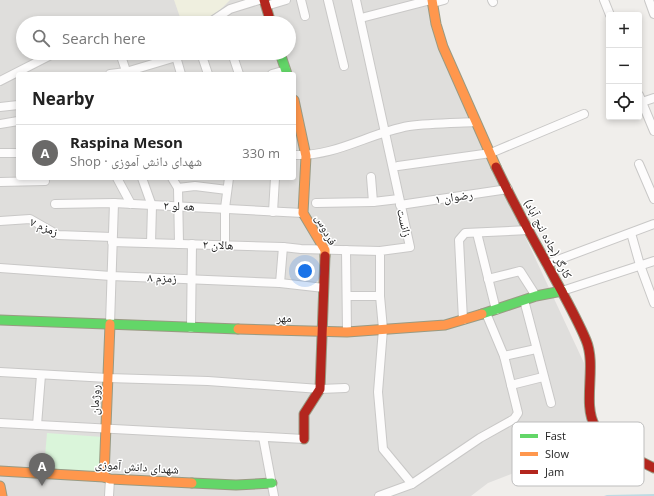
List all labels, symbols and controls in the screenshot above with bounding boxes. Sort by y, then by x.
map controls [606,12,642,120]
button: + [606,12,642,48]
search box [16,16,296,60]
icon: search [30,27,52,49]
text: Search here [62,28,146,48]
button: − [606,48,642,84]
button: locate [606,84,642,120]
text: Nearby [32,87,94,110]
text: Raspina Meson [70,132,183,152]
text: A [41,144,49,162]
text: 330 m [242,144,280,162]
text: Shop · شهدای دانش آموزی [70,152,202,170]
street label: رضوان ۱ [434,185,474,208]
street label: هه لو ۲ [163,196,195,215]
street label: کارگر (جاده لنج آباد) [520,196,577,281]
street label: زانست [393,207,416,239]
street label: فردوس [311,211,341,248]
street label: زمزم ۷ [27,213,61,240]
street label: هالان ۲ [202,235,234,254]
your location [295,261,315,281]
street label: زمزم ۸ [147,268,177,287]
street label: مهر [275,309,292,326]
street label: روژمان [85,384,104,415]
legend [512,422,644,486]
text: Fast [545,428,566,443]
text: Slow [545,446,569,461]
pin: A [29,453,55,486]
street label: شهدای دانش آموزی [95,455,180,478]
text: Jam [544,464,564,479]

